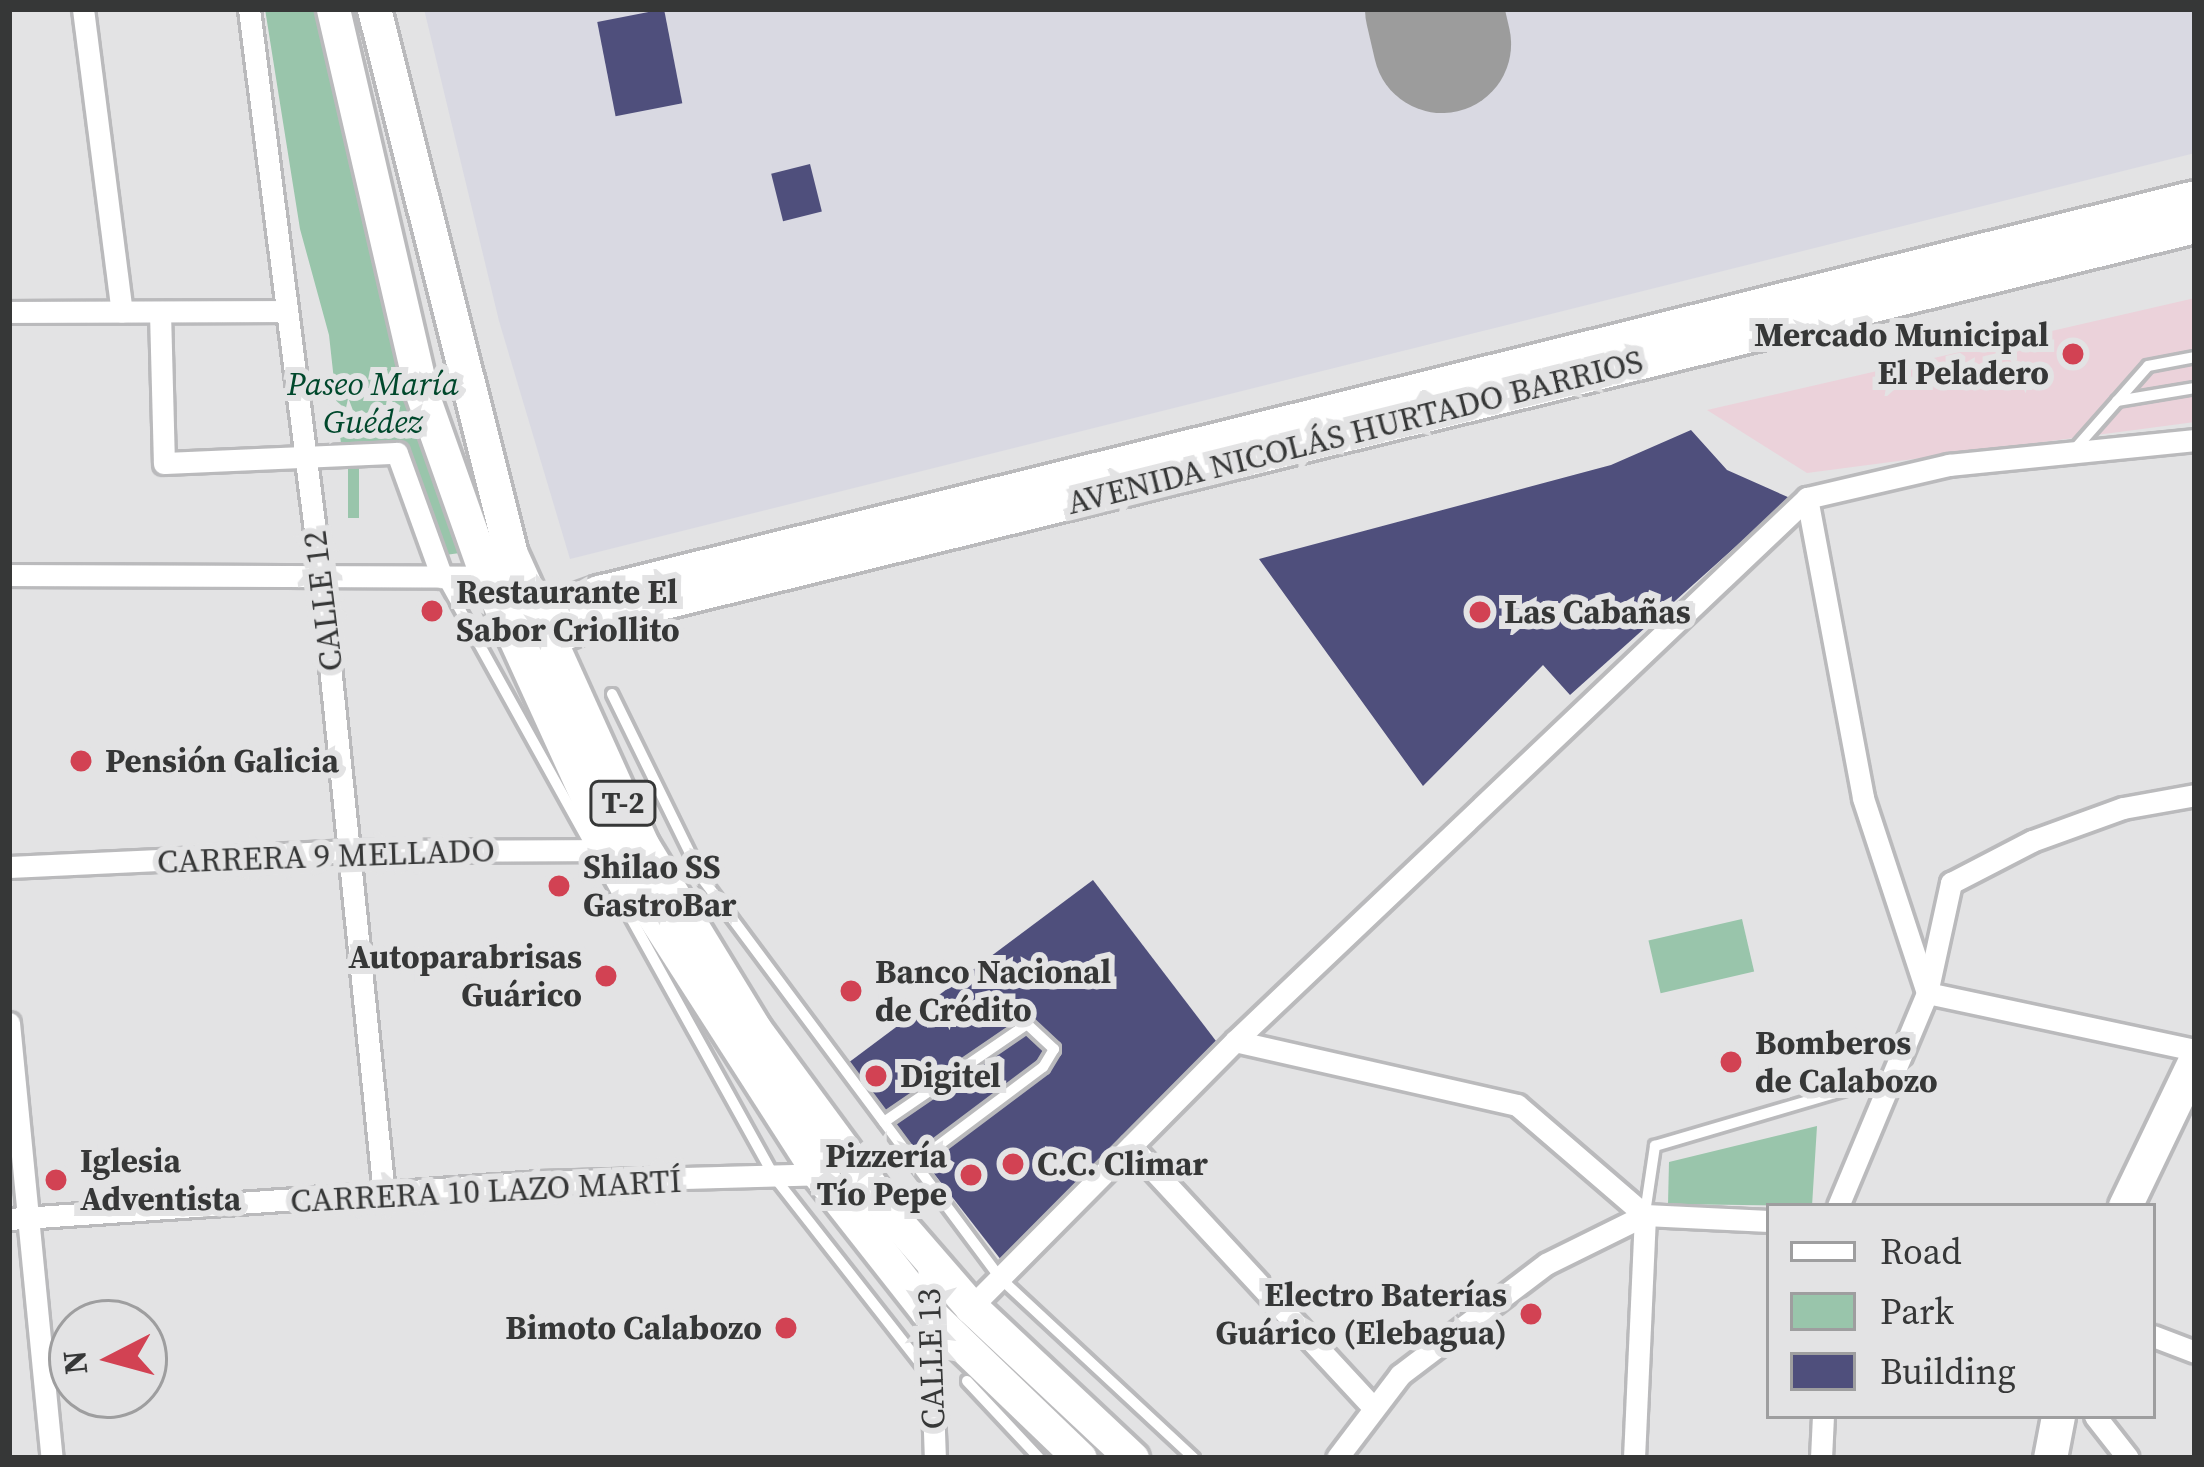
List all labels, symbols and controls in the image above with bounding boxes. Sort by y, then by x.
place label: Mercado Municipal El Peladero [1754,315,2049,393]
street label: AVENIDA NICOLÁS HURTADO BARRIOS [1063,341,1647,523]
marker: Mercado Municipal El Peladero [2060,341,2086,367]
park label: Paseo María Guédez [287,364,459,442]
street label: CALLE 12 [295,529,351,673]
place label: Restaurante El Sabor Criollito [456,572,680,650]
place label: Las Cabañas [1504,592,1691,632]
marker: Restaurante El Sabor Criollito [419,598,445,624]
marker: Las Cabañas [1467,599,1493,625]
place label: Pensión Galicia [105,741,339,781]
marker: Pensión Galicia [68,748,94,774]
road number: T-2 [587,779,659,827]
street label: CARRERA 9 MELLADO [156,830,496,882]
place label: Shilao SS GastroBar [583,847,736,925]
marker: Shilao SS GastroBar [546,873,572,899]
place label: Autoparabrisas Guárico [348,937,582,1015]
place label: Banco Nacional de Crédito [875,952,1111,1030]
marker: Autoparabrisas Guárico [593,963,619,989]
marker: Banco Nacional de Crédito [838,978,864,1004]
place label: Bomberos de Calabozo [1755,1023,1938,1101]
marker: Bomberos de Calabozo [1718,1049,1744,1075]
place label: Digitel [900,1056,1001,1096]
marker: Digitel [863,1063,889,1089]
place label: Pizzería Tío Pepe [816,1136,947,1214]
place label: Iglesia Adventista [80,1141,241,1219]
place label: C.C. Climar [1037,1144,1208,1184]
marker: C.C. Climar [1000,1151,1026,1177]
street label: CARRERA 10 LAZO MARTÍ [289,1161,683,1221]
marker: Pizzería Tío Pepe [958,1162,984,1188]
marker: Iglesia Adventista [43,1167,69,1193]
legend [1766,1203,2156,1419]
text: Road [1880,1227,1962,1276]
place label: Electro Baterías Guárico (Elebagua) [1215,1275,1507,1353]
text: Park [1880,1287,1954,1336]
street label: CALLE 13 [909,1288,953,1430]
north arrow [48,1299,168,1419]
marker: Electro Baterías Guárico (Elebagua) [1518,1301,1544,1327]
place label: Bimoto Calabozo [505,1308,762,1348]
marker: Bimoto Calabozo [773,1315,799,1341]
text: Building [1880,1347,2016,1396]
text: N [51,1348,98,1377]

